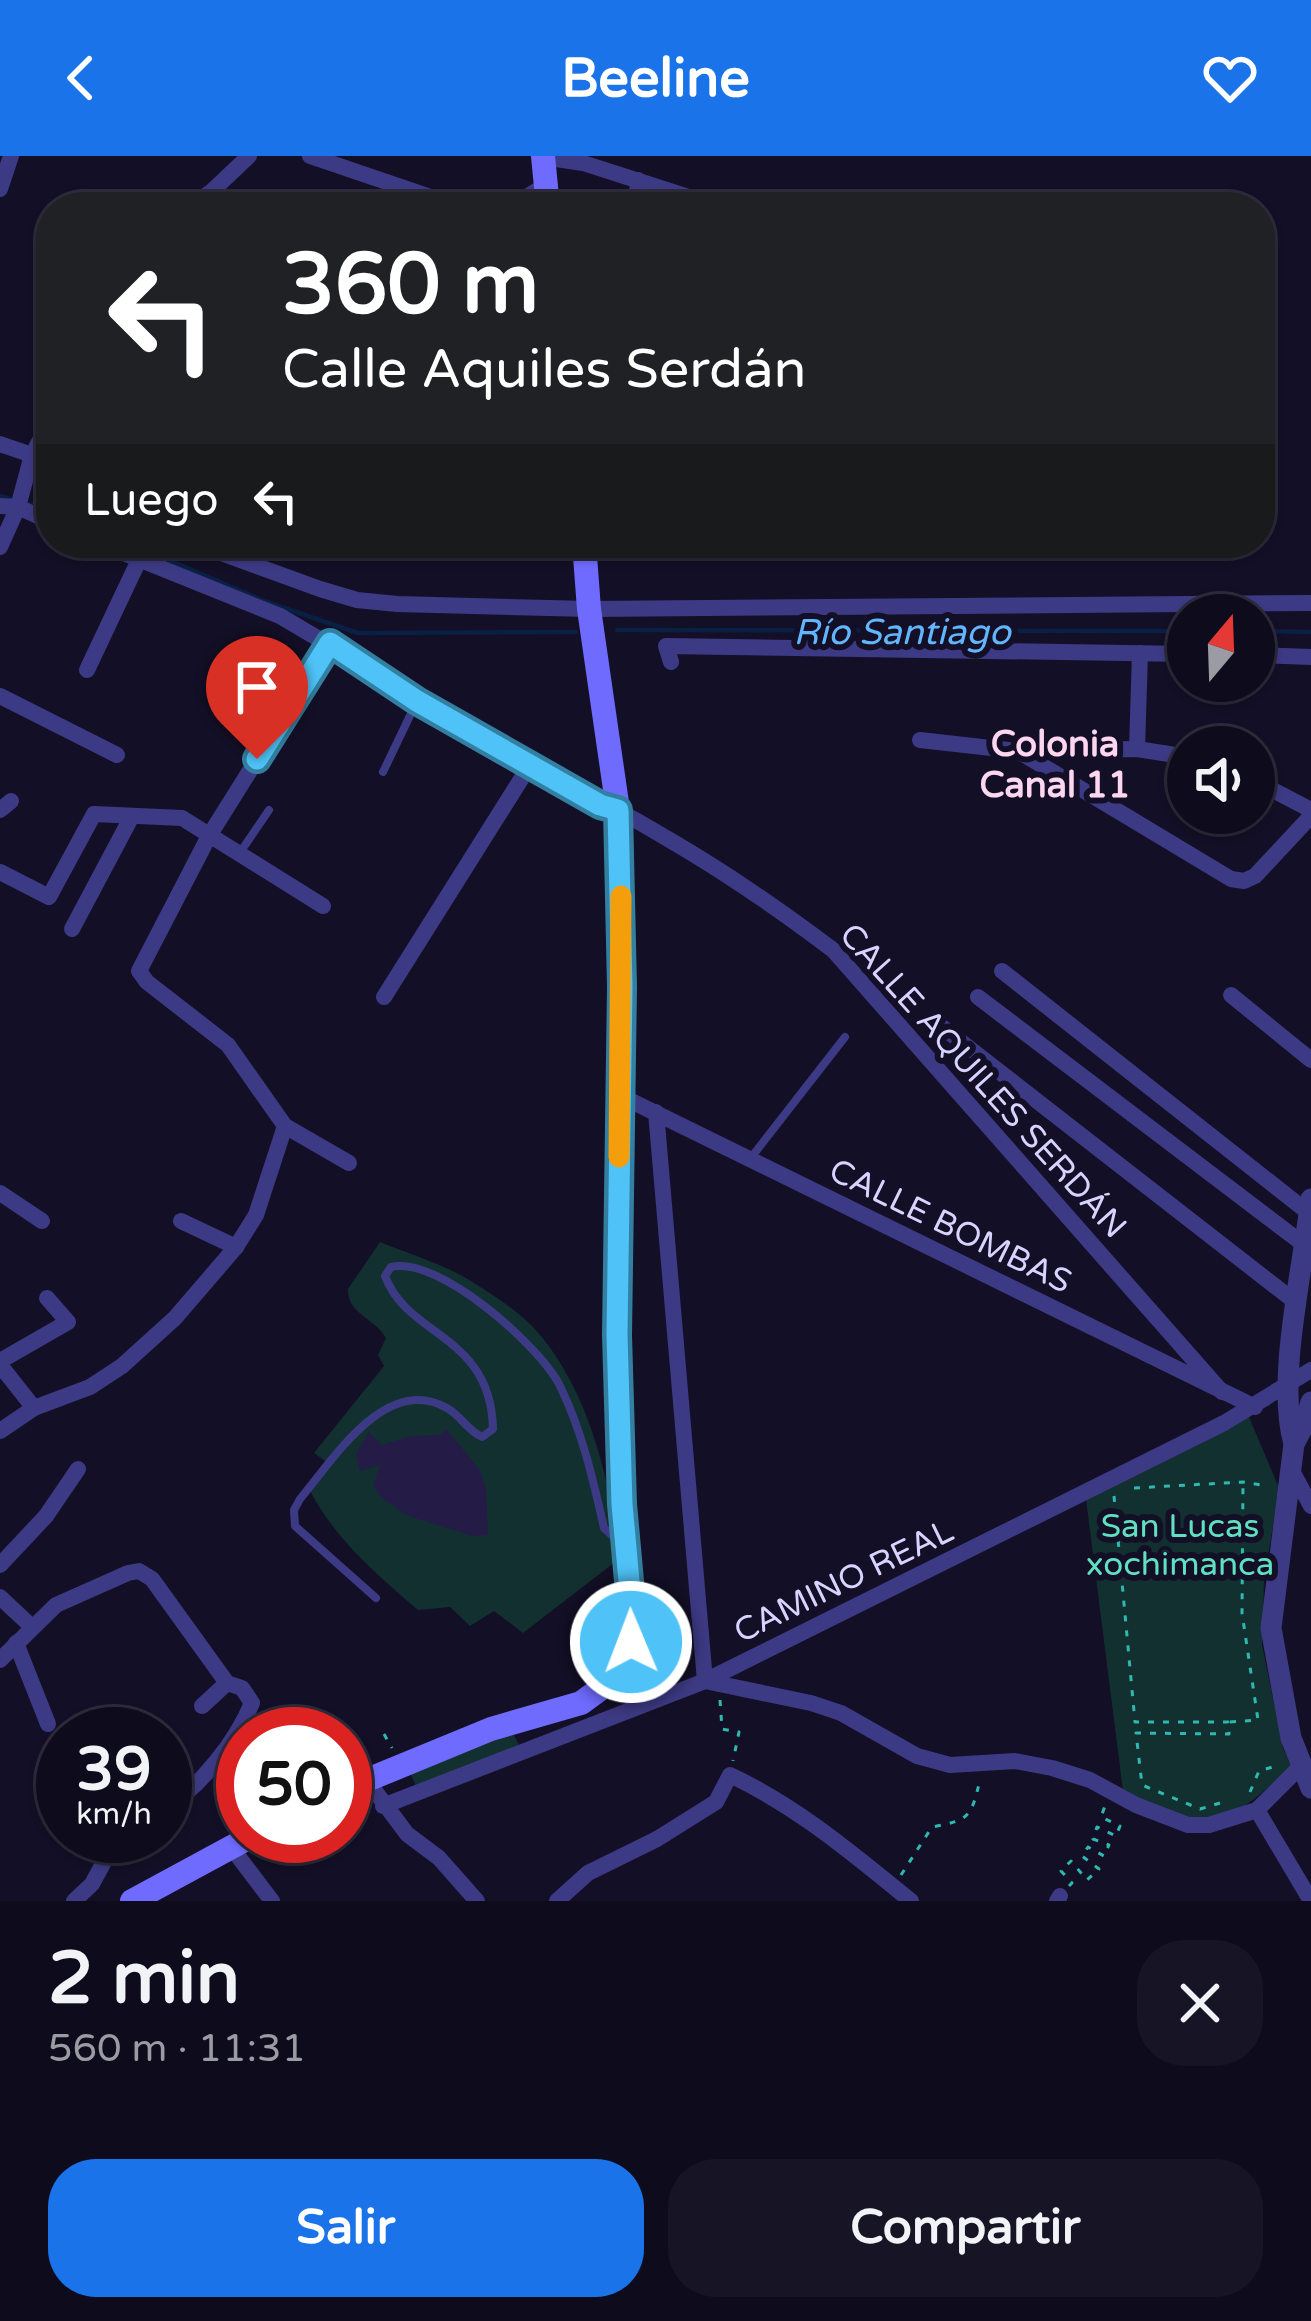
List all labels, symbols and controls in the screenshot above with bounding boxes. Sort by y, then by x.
icon: back [48,45,114,111]
icon: heart [1197,45,1263,111]
text: Beeline [561,46,750,111]
text: 360 m [282,235,539,336]
icon: left [84,240,240,396]
text: Calle Aquiles Serdán [282,337,806,402]
icon: left [243,468,309,534]
text: Luego [84,474,219,528]
north arrow [1167,594,1275,702]
map controls [1167,594,1275,834]
water label: Río Santiago [793,611,1013,654]
pin [206,636,308,759]
icon: arrive [224,654,290,720]
district label: Colonia Canal 11 [980,723,1130,807]
button: sound [1167,726,1275,834]
street label: CALLE AQUILES SERDÁN [831,916,1134,1246]
street label: CALLE BOMBAS [823,1151,1078,1302]
park label: San Lucas xochimanca [1086,1507,1274,1584]
street label: CAMINO REAL [728,1511,960,1651]
position arrow [568,1579,694,1705]
speed limit sign: 50 [216,1707,372,1863]
text: 39 [76,1734,152,1806]
text: km/h [76,1796,152,1833]
text: 2 min [48,1936,240,2023]
button: close [1137,1940,1263,2066]
text: 560 m · 11:31 [48,2025,306,2072]
button: Salir [48,2159,644,2297]
button: Compartir [668,2159,1263,2297]

